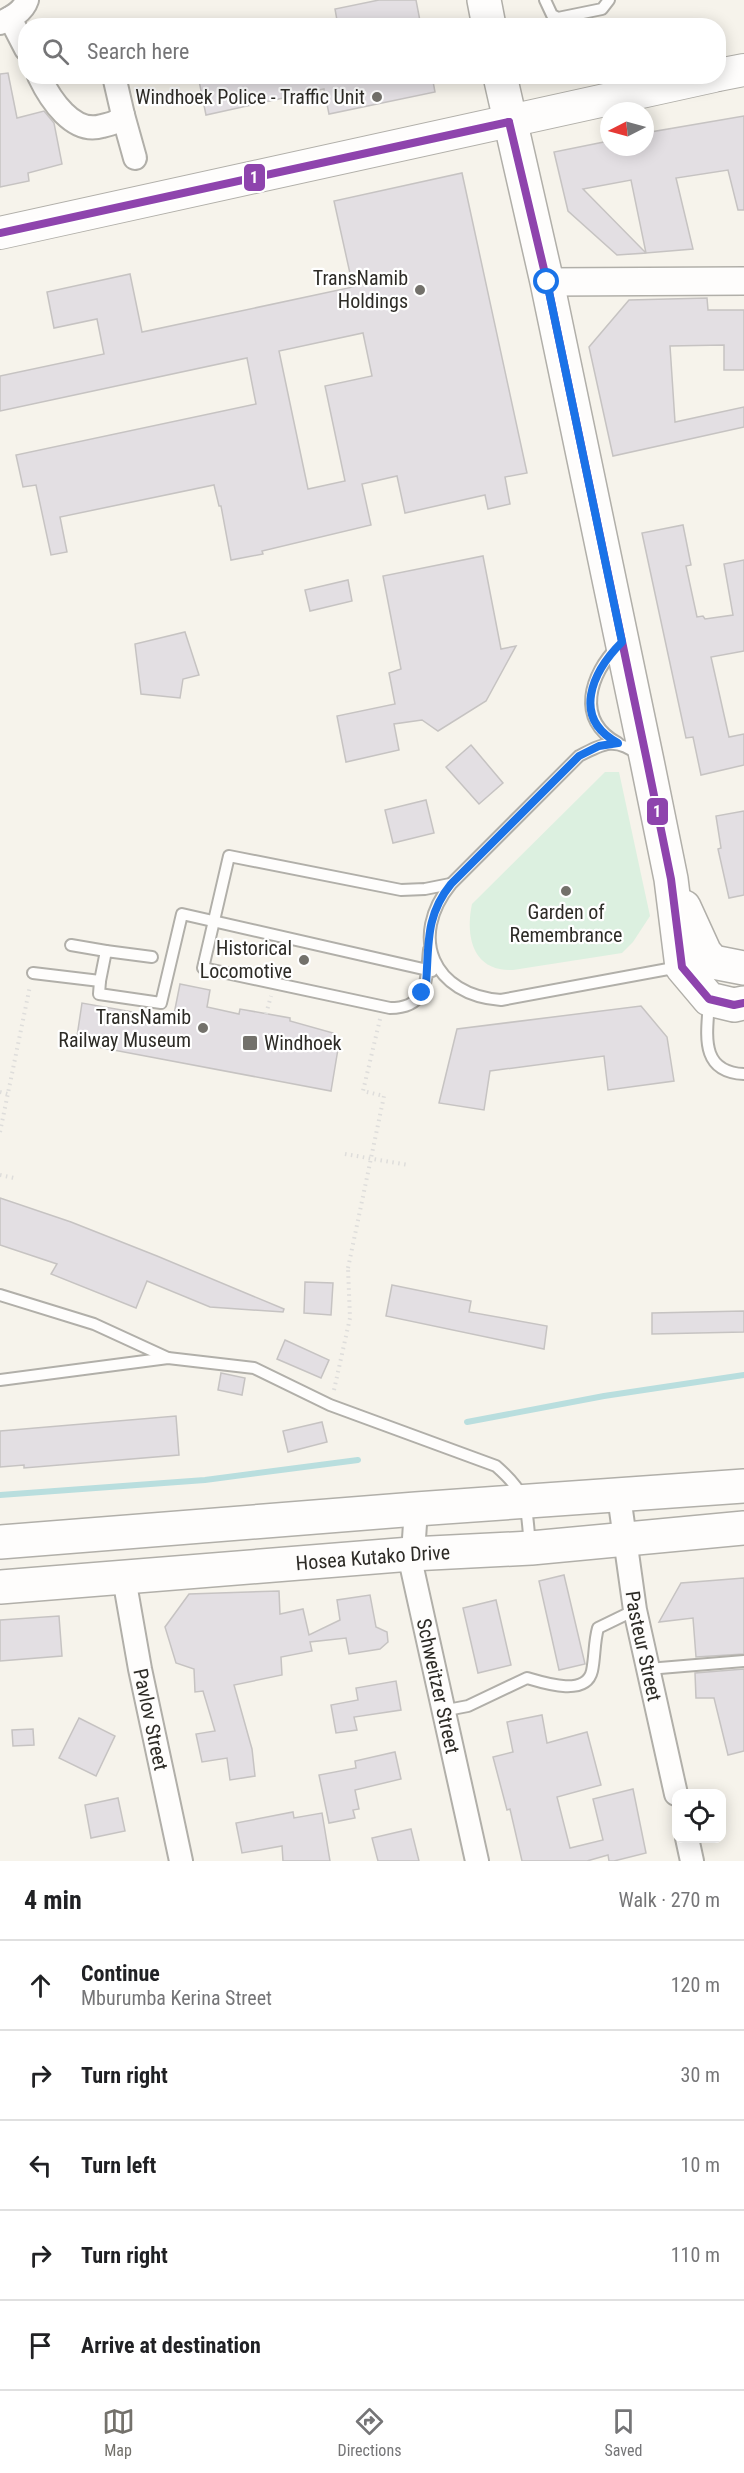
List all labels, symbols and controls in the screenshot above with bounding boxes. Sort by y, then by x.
search box [18,18,726,84]
icon: search [39,35,72,68]
text: Search here [87,39,189,64]
place label: Windhoek Police - Traffic Unit [135,85,365,109]
marker: Windhoek Police - Traffic Unit [370,90,384,104]
north arrow [600,102,654,156]
line badge: 1 [243,163,266,192]
text: 1 [250,168,258,187]
place label: TransNamib Holdings [313,266,408,313]
route start [533,268,559,294]
marker: TransNamib Holdings [413,283,427,297]
line badge: 1 [646,797,669,826]
text: 1 [653,802,661,821]
marker: Garden of Remembrance [559,884,573,898]
place label: Garden of Remembrance [510,900,622,947]
place label: Historical Locomotive [200,936,292,983]
marker: Historical Locomotive [297,953,311,967]
route end [408,979,434,1005]
place label: TransNamib Railway Museum [58,1005,191,1052]
marker: TransNamib Railway Museum [196,1021,210,1035]
place label: Windhoek [264,1031,342,1055]
marker: Windhoek [241,1034,259,1052]
street label: Hosea Kutako Drive [295,1540,451,1575]
street label: Pasteur Street [620,1589,667,1703]
street label: Schweitzer Street [412,1616,465,1756]
street label: Pavlov Street [128,1666,173,1773]
map controls [672,1789,726,1843]
button: locate [672,1789,726,1843]
text: 4 min [24,1885,82,1915]
text: Walk · 270 m [619,1888,720,1912]
text: Continue [81,1961,160,1986]
icon: ahead [24,1969,57,2002]
text: 120 m [671,1973,720,1997]
text: Mburumba Kerina Street [81,1986,272,2010]
icon: right [24,2059,57,2092]
text: Turn right [81,2063,168,2088]
text: 30 m [681,2063,720,2087]
icon: left [24,2149,57,2182]
text: Turn left [81,2153,156,2178]
text: 10 m [681,2153,720,2177]
icon: right [24,2239,57,2272]
text: Turn right [81,2243,168,2268]
text: 110 m [671,2243,720,2267]
icon: arrive [24,2329,57,2362]
text: Arrive at destination [81,2333,261,2358]
tab: Map [102,2405,135,2460]
tab: Directions [338,2405,401,2460]
tab: Saved [604,2405,642,2460]

